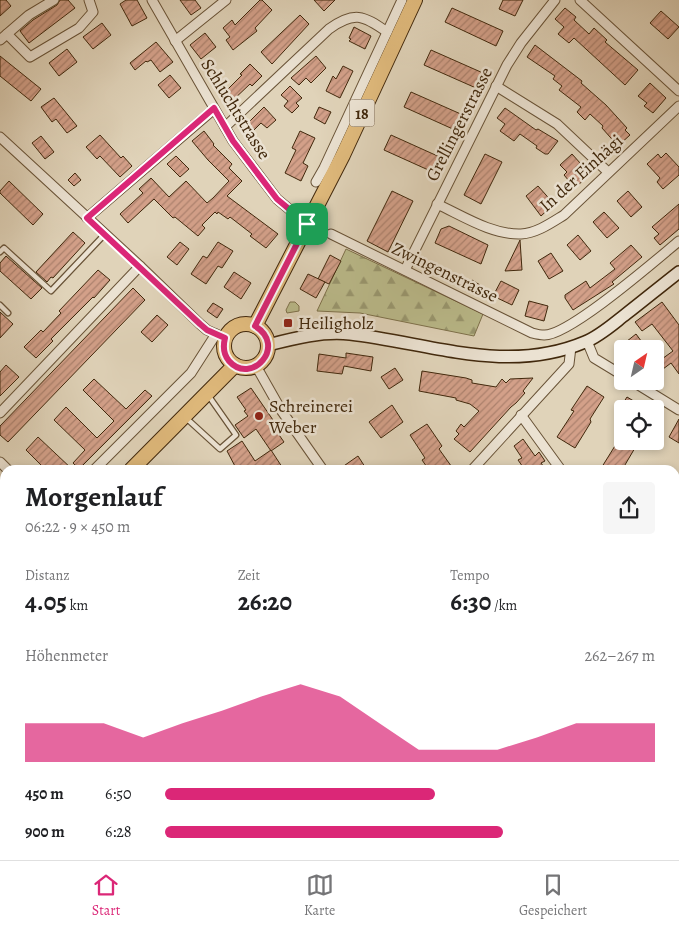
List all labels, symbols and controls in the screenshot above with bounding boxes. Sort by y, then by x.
street label: Schluchtstrasse [195,54,277,164]
street label: Grellingerstrasse [420,63,498,185]
road number: 18 [350,100,374,126]
street label: In der Einhägi [534,129,628,217]
pin [286,203,328,245]
icon: arrive [293,210,321,238]
street label: Zwingenstrasse [388,236,502,308]
place label: Heiligholz [298,311,374,335]
marker: Heiligholz [282,317,294,329]
north arrow [614,340,664,390]
map controls [614,340,664,450]
place label: Schreinerei Weber [268,394,353,439]
button: locate [614,400,664,450]
marker: Schreinerei Weber [253,410,265,422]
text: Morgenlauf [25,478,163,516]
button: share [603,482,655,534]
text: 06:22 · 9 × 450 m [25,516,130,538]
text: Distanz [25,566,70,585]
text: Zeit [238,566,260,585]
text: Tempo [450,566,489,585]
text: 4.05 [25,585,67,619]
text: 26:20 [238,585,292,619]
text: 6:30 [450,585,491,619]
text: km [67,596,88,615]
text: /km [491,596,517,615]
text: Höhenmeter [25,645,108,667]
text: 262–267 m [584,645,655,667]
text: 450 m [25,783,64,805]
text: 6:50 [105,783,132,805]
text: 900 m [25,821,65,843]
text: 6:28 [105,821,132,843]
tab: Start [92,871,120,920]
tab: Karte [304,871,335,920]
tab: Gespeichert [519,871,587,920]

